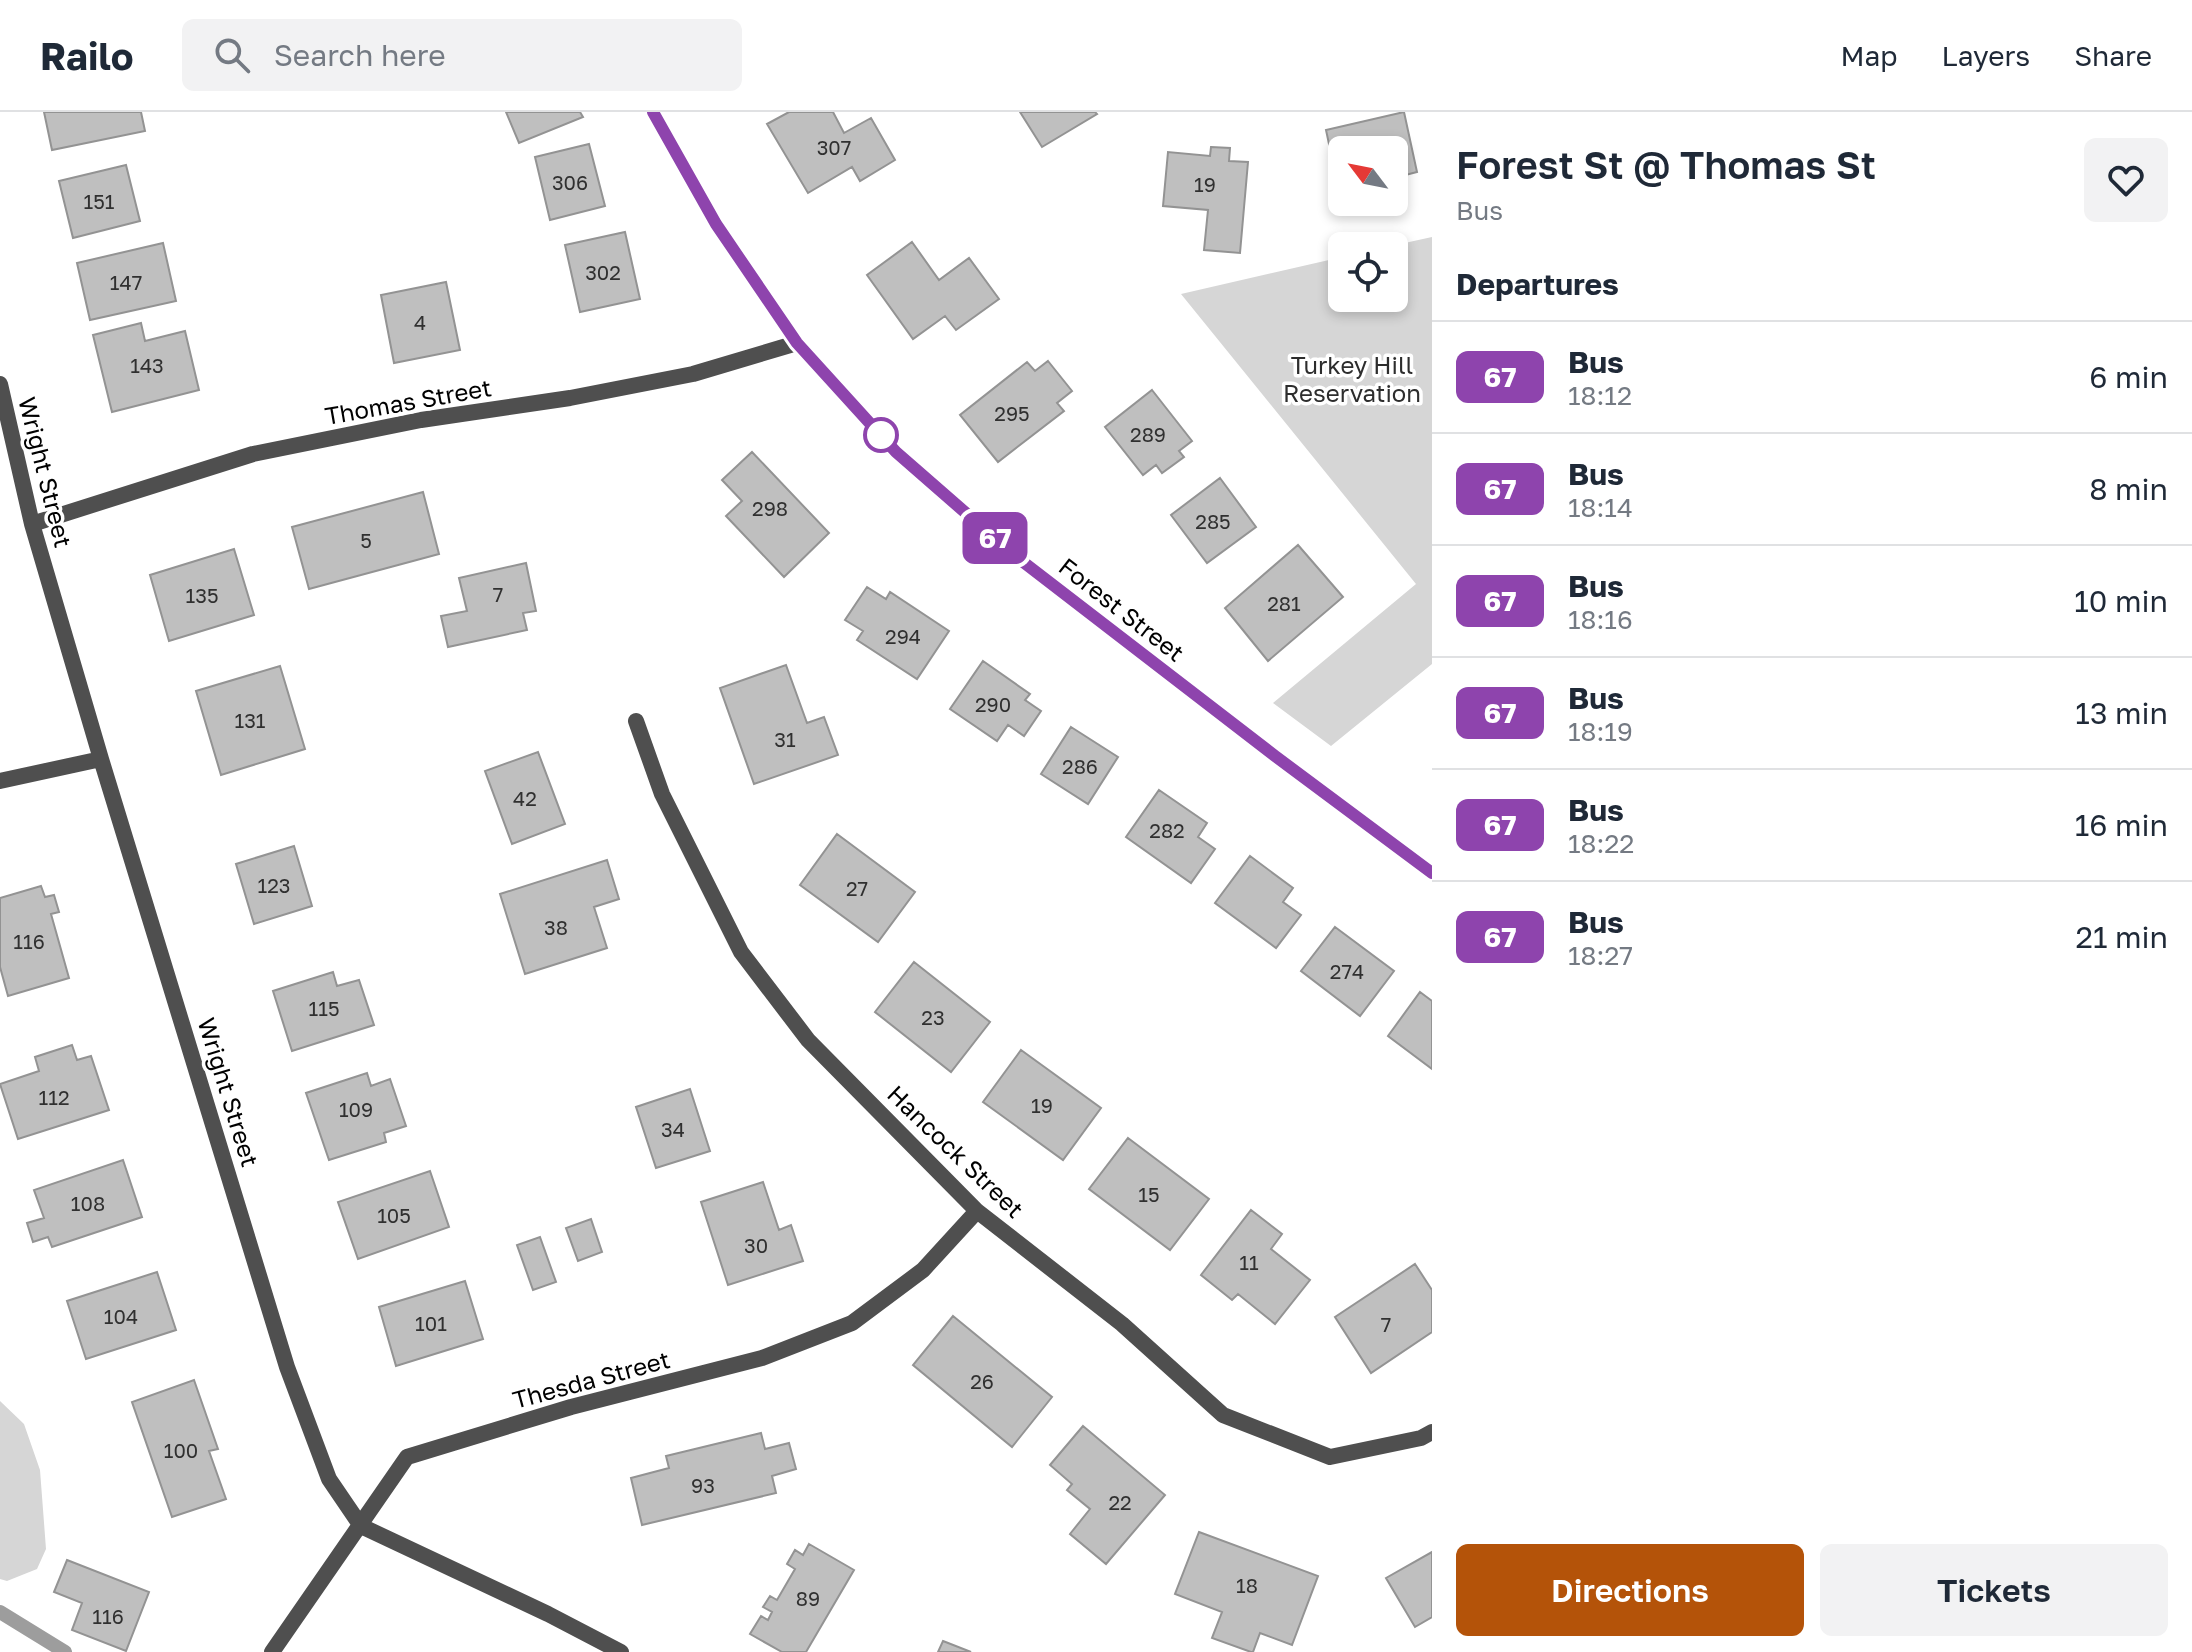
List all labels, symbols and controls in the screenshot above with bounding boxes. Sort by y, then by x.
search box [182,19,742,91]
text: Railo [40,33,134,78]
icon: search [210,33,254,77]
text: Search here [274,37,446,73]
text: Map [1840,39,1898,72]
text: Layers [1942,39,2030,72]
text: Share [2074,39,2152,72]
house number: 307 [817,135,851,159]
north arrow [1328,136,1408,216]
map controls [1328,136,1408,312]
button: heart [2084,138,2168,222]
text: Forest St @ Thomas St [1456,142,1876,187]
house number: 306 [552,170,588,194]
house number: 19 [1194,172,1216,196]
house number: 151 [84,189,115,213]
text: Bus [1456,195,1503,226]
button: locate [1328,232,1408,312]
house number: 302 [585,260,621,284]
text: Departures [1456,266,1619,302]
house number: 147 [110,270,142,294]
house number: 4 [414,310,426,334]
text: Bus [1568,344,1624,380]
park label: Turkey Hill Reservation [1283,350,1421,407]
house number: 143 [130,353,164,377]
text: 6 min [2089,359,2168,395]
text: 67 [1483,360,1517,393]
street label: Thomas Street [322,372,494,430]
text: 18:12 [1568,380,1632,411]
street label: Wright Street [13,394,79,550]
house number: 295 [994,401,1030,425]
unlabelled marker [864,418,898,452]
house number: 289 [1130,422,1166,446]
text: Bus [1568,456,1624,492]
text: 8 min [2089,471,2168,507]
text: 67 [1483,472,1517,505]
text: 18:14 [1568,492,1633,523]
house number: 298 [752,496,788,520]
house number: 285 [1195,509,1231,533]
line badge: 67 [959,512,1031,564]
text: 67 [978,521,1012,554]
house number: 5 [360,528,372,552]
street label: Forest Street [1054,551,1190,667]
text: Bus [1568,568,1624,604]
house number: 7 [493,582,503,606]
house number: 135 [186,583,219,607]
text: 10 min [2074,583,2168,619]
text: 67 [1483,584,1517,617]
house number: 281 [1267,591,1301,615]
text: 18:16 [1568,604,1633,635]
house number: 294 [885,624,921,648]
text: Bus [1568,680,1624,716]
house number: 290 [975,692,1011,716]
text: 13 min [2075,695,2168,731]
text: 67 [1483,696,1517,729]
house number: 131 [234,708,266,732]
text: 18:19 [1568,716,1633,747]
house number: 31 [774,727,796,751]
house number: 286 [1062,754,1098,778]
house number: 42 [513,786,537,810]
text: Bus [1568,792,1624,828]
text: 16 min [2075,807,2168,843]
text: 67 [1483,808,1517,841]
house number: 282 [1149,818,1185,842]
text: 18:22 [1568,828,1634,859]
house number: 123 [258,873,291,897]
house number: 27 [846,876,868,900]
text: Bus [1568,904,1624,940]
house number: 38 [544,915,568,939]
text: 21 min [2076,919,2168,955]
text: 67 [1483,920,1517,953]
house number: 116 [13,929,45,953]
text: 18:27 [1568,940,1633,971]
house number: 274 [1330,959,1364,983]
house number: 115 [309,996,340,1020]
house number: 23 [921,1005,945,1029]
street label: Wright Street [193,1014,265,1170]
street label: Hancock Street [882,1079,1030,1223]
house number: 112 [39,1085,70,1109]
house number: 19 [1031,1093,1053,1117]
house number: 109 [339,1097,373,1121]
house number: 34 [661,1117,685,1141]
house number: 15 [1138,1182,1160,1206]
house number: 108 [71,1191,105,1215]
house number: 105 [377,1203,411,1227]
house number: 30 [744,1233,768,1257]
house number: 11 [1239,1250,1259,1274]
house number: 104 [104,1304,138,1328]
house number: 101 [415,1311,447,1335]
house number: 7 [1381,1312,1391,1336]
street label: Thesda Street [509,1344,673,1414]
house number: 26 [970,1369,994,1393]
house number: 100 [164,1438,198,1462]
house number: 93 [691,1473,715,1497]
house number: 22 [1108,1490,1132,1514]
button: Directions [1456,1544,1804,1636]
button: Tickets [1820,1544,2168,1636]
house number: 18 [1236,1573,1258,1597]
house number: 89 [796,1586,820,1610]
house number: 116 [92,1604,124,1628]

